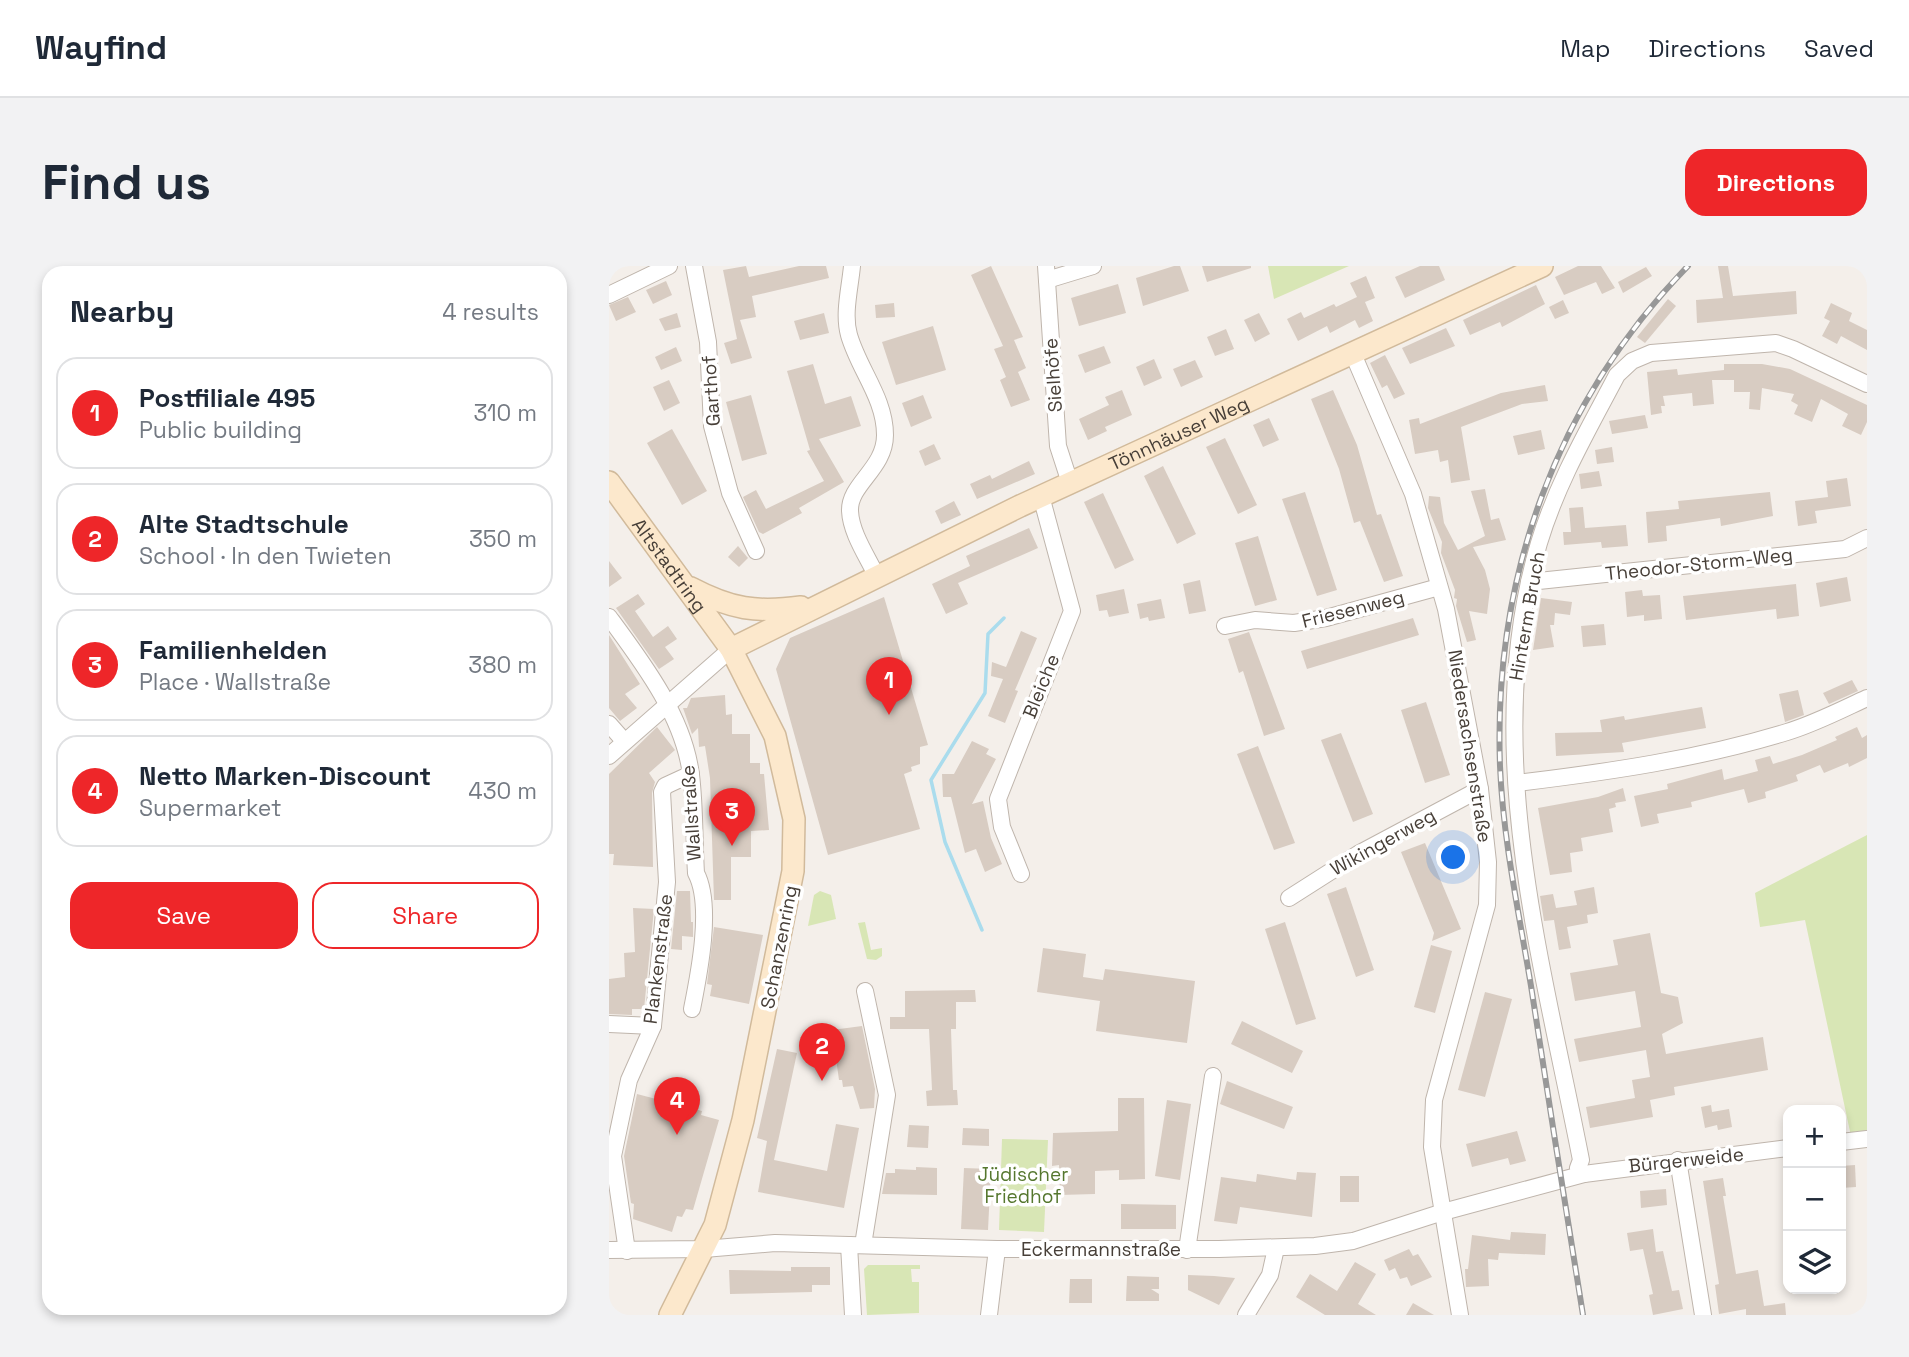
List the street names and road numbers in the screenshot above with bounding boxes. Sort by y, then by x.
street label: Sielhöfe [1038,337,1068,413]
street label: Garthof [696,355,726,427]
street label: Tönnhäuser Weg [1105,390,1253,476]
street label: Altstadtring [627,513,713,617]
street label: Theodor-Storm-Weg [1604,542,1794,586]
street label: Hinterm Bruch [1503,549,1551,683]
street label: Friesenweg [1299,584,1407,634]
street label: Niedersachsenstraße [1442,648,1498,844]
street label: Bleiche [1017,650,1065,722]
street label: Wallstraße [675,764,707,862]
street label: Wikingerweg [1326,803,1440,881]
street label: Schanzenring [755,883,803,1011]
street label: Plankenstraße [638,893,678,1025]
street label: Bürgerweide [1627,1142,1745,1178]
street label: Eckermannstraße [1021,1237,1181,1262]

